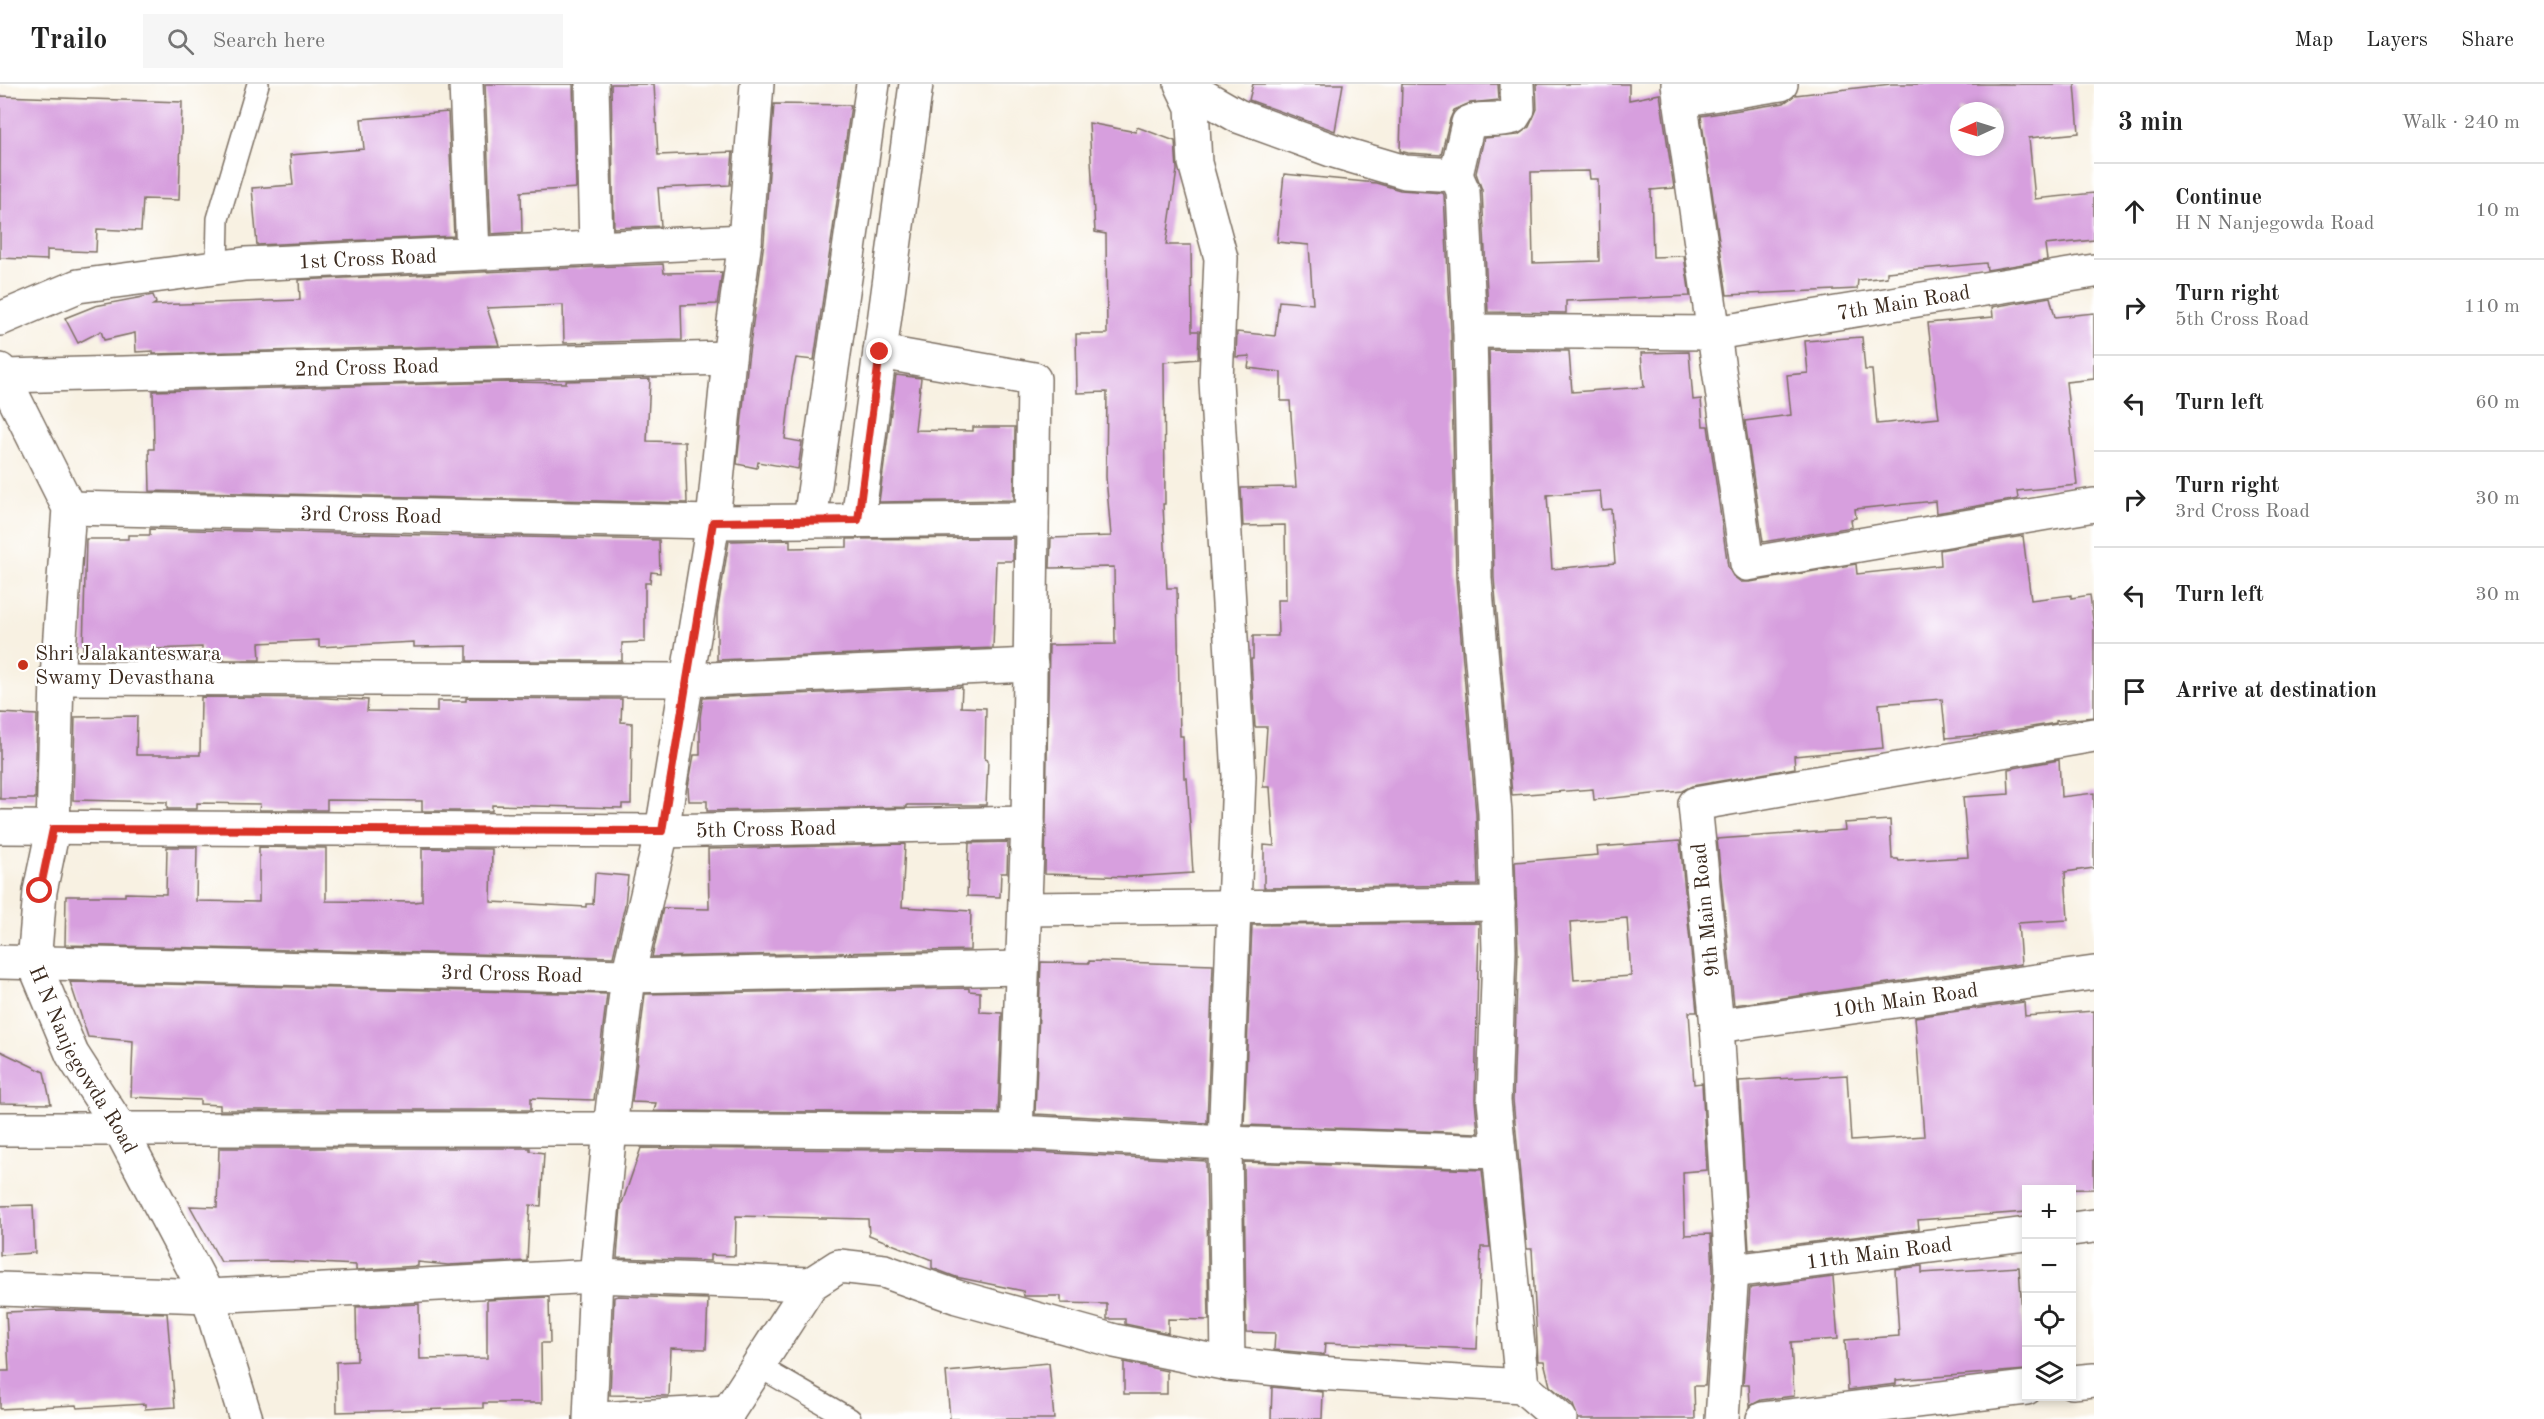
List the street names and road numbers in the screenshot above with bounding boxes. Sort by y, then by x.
street label: 1st Cross Road [298,246,438,274]
street label: 7th Main Road [1836,282,1972,325]
street label: 2nd Cross Road [294,356,439,381]
street label: 3rd Cross Road [300,504,442,528]
street label: 5th Cross Road [695,818,837,842]
street label: 9th Main Road [1689,842,1724,978]
street label: H N Nanjegowda Road [24,963,140,1157]
street label: 3rd Cross Road [441,963,583,987]
street label: 10th Main Road [1831,980,1980,1022]
street label: 11th Main Road [1805,1234,1953,1274]

